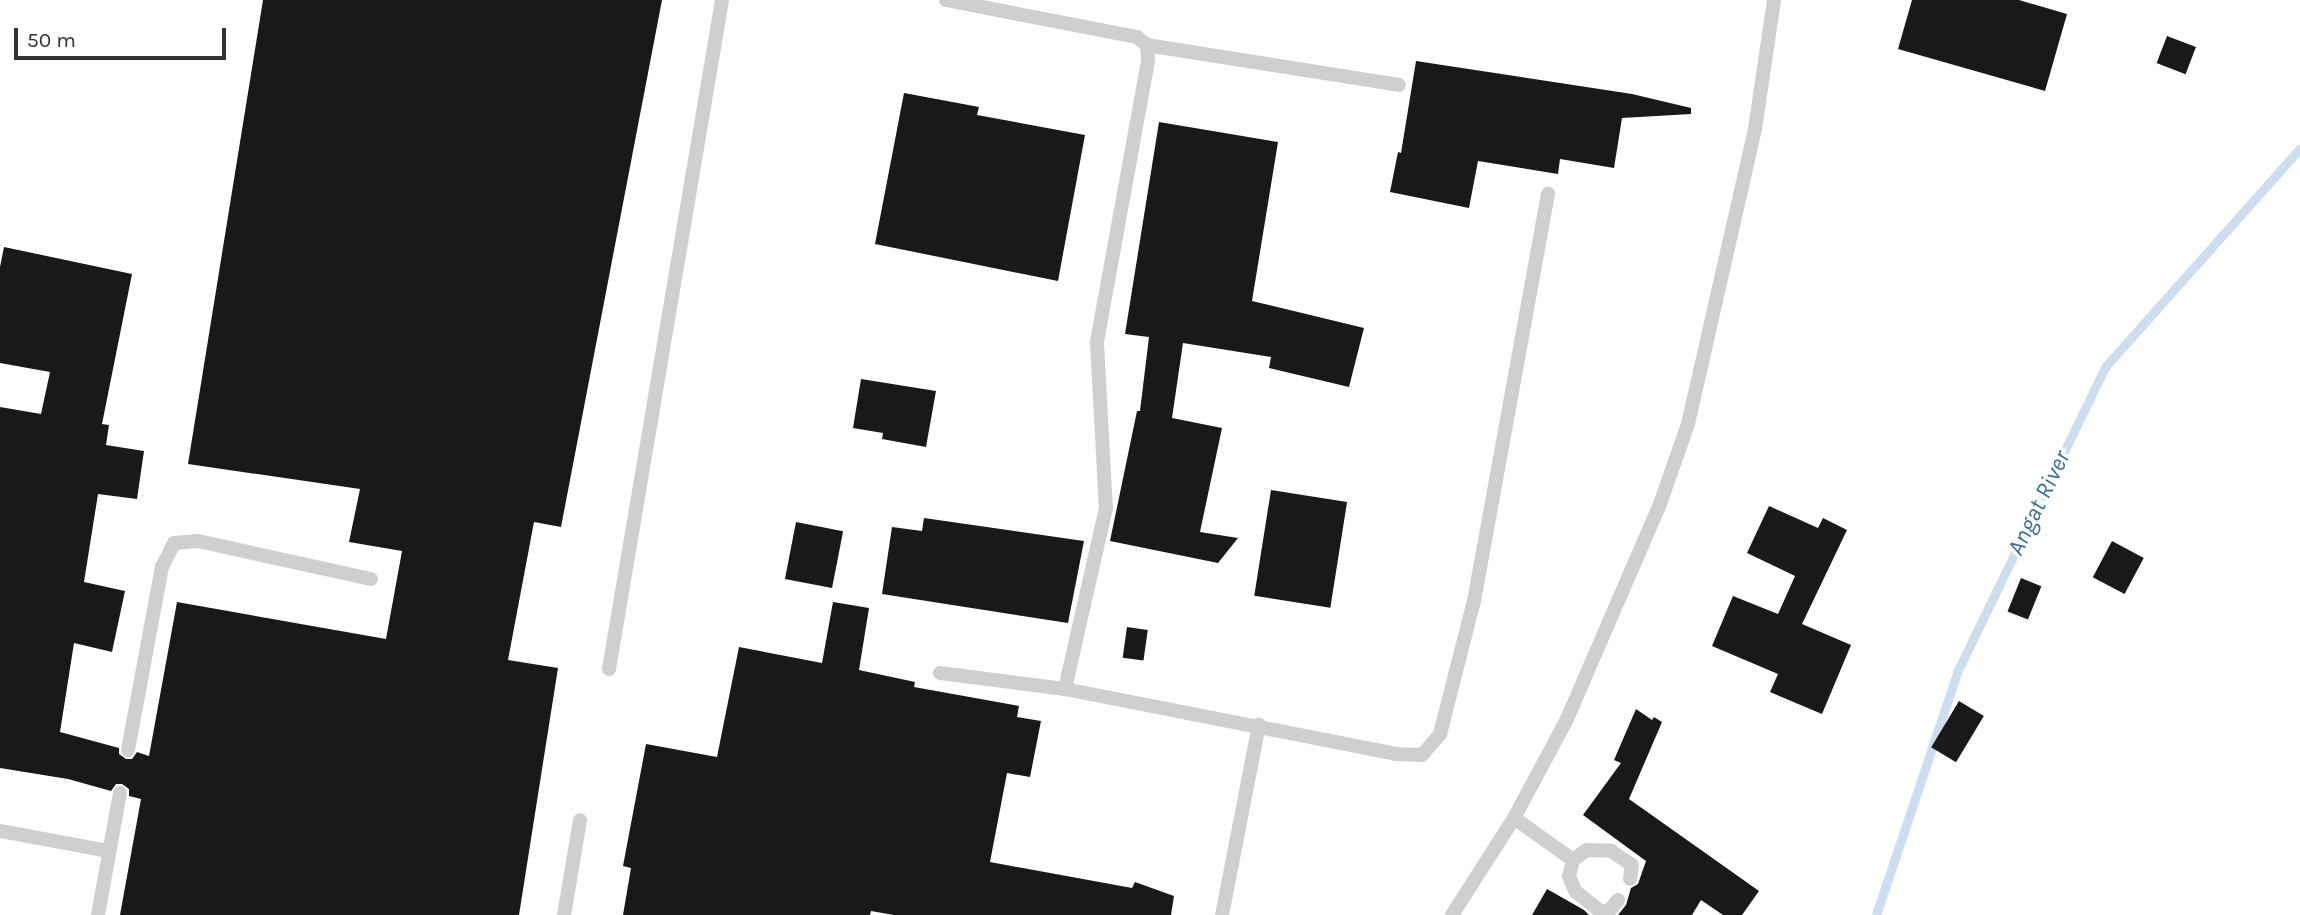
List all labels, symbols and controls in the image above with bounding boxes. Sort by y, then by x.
scale bar [18,14,229,58]
text: 50 m [27,28,76,52]
water label: Angat River [2001,446,2077,560]

